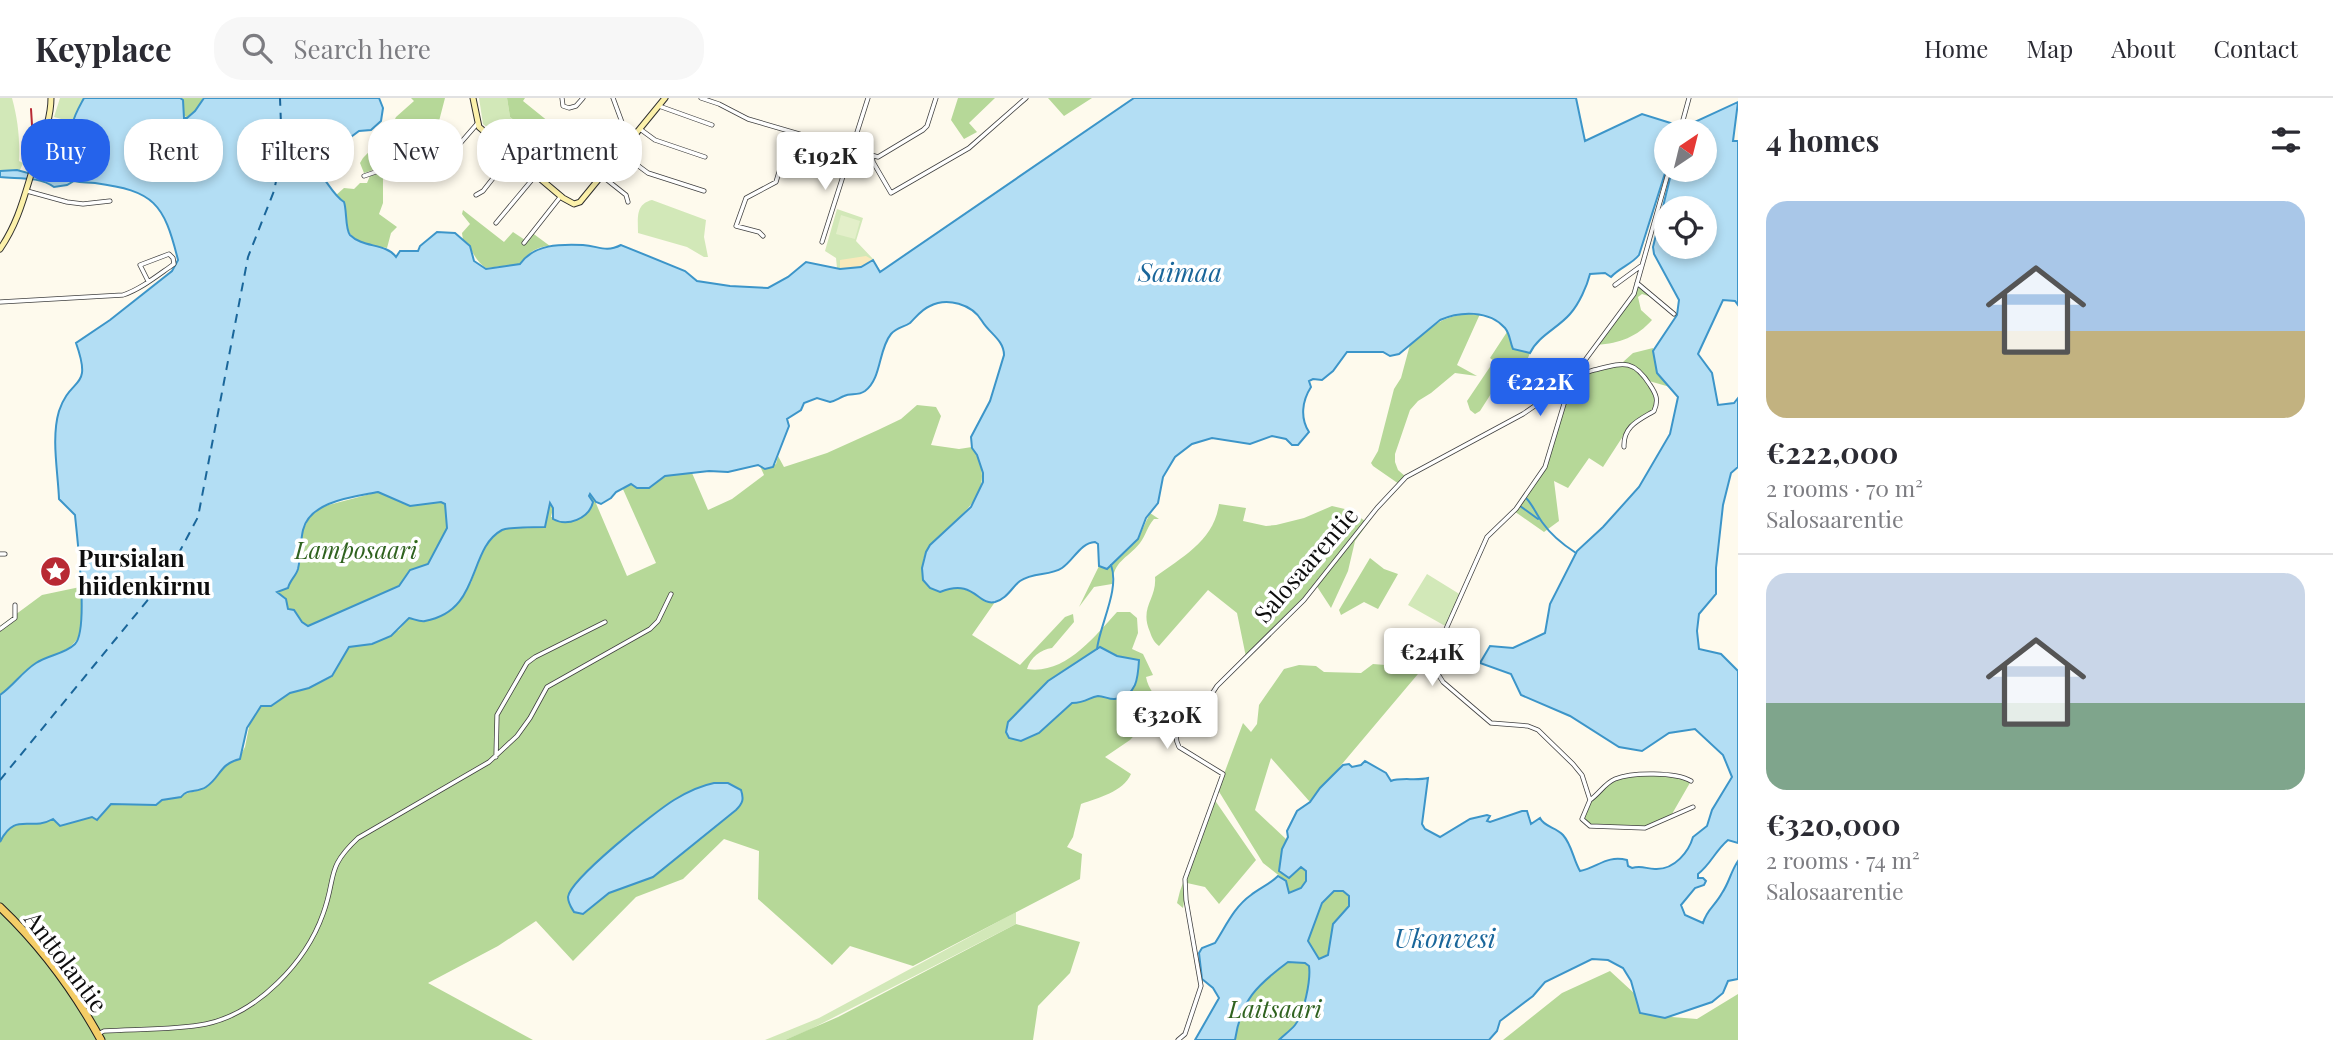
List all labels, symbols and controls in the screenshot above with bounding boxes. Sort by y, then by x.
search box [214,17,704,80]
text: Keyplace [35,26,172,70]
icon: search [238,29,276,67]
text: Search here [294,31,431,66]
text: Home [1924,32,1988,64]
text: Map [2026,32,2073,64]
text: About [2111,32,2175,64]
text: Contact [2213,32,2298,64]
chip: Buy [21,119,110,182]
chip: Rent [124,119,223,182]
chip: Filters [237,119,354,182]
chip: New [368,119,463,182]
chip: Apartment [477,119,642,182]
north arrow [1654,119,1717,182]
map controls [1654,119,1717,259]
text: 4 homes [1766,120,1879,160]
icon: filters [2267,121,2305,159]
pin: €192K [776,132,874,192]
text: €192K [793,139,857,170]
button: locate [1654,196,1717,259]
icon: home [1973,247,2099,373]
water label: Saimaa [1137,254,1222,289]
pin: €222K [1491,358,1589,418]
text: €222K [1506,365,1574,396]
text: €222,000 [1766,432,1898,472]
text: 2 rooms · 70 m² [1766,472,1923,503]
street label: Salosaarentie [1246,499,1364,629]
text: Salosaarentie [1766,503,1904,534]
park label: Lamposaari [294,533,418,565]
place label: Pursialan hiidenkirnu [78,541,211,601]
place icon: Pursialan hiidenkirnu [38,554,72,588]
icon: home [1973,619,2099,745]
pin: €241K [1383,628,1481,688]
text: €241K [1400,635,1464,666]
pin: €320K [1118,692,1216,751]
text: €320K [1133,698,1201,729]
text: €320,000 [1766,804,1901,844]
text: 2 rooms · 74 m² [1766,844,1920,875]
text: Salosaarentie [1766,875,1904,906]
street label: Anttolantie [18,903,116,1018]
water label: Ukonvesi [1394,920,1497,955]
park label: Laitsaari [1227,992,1323,1024]

